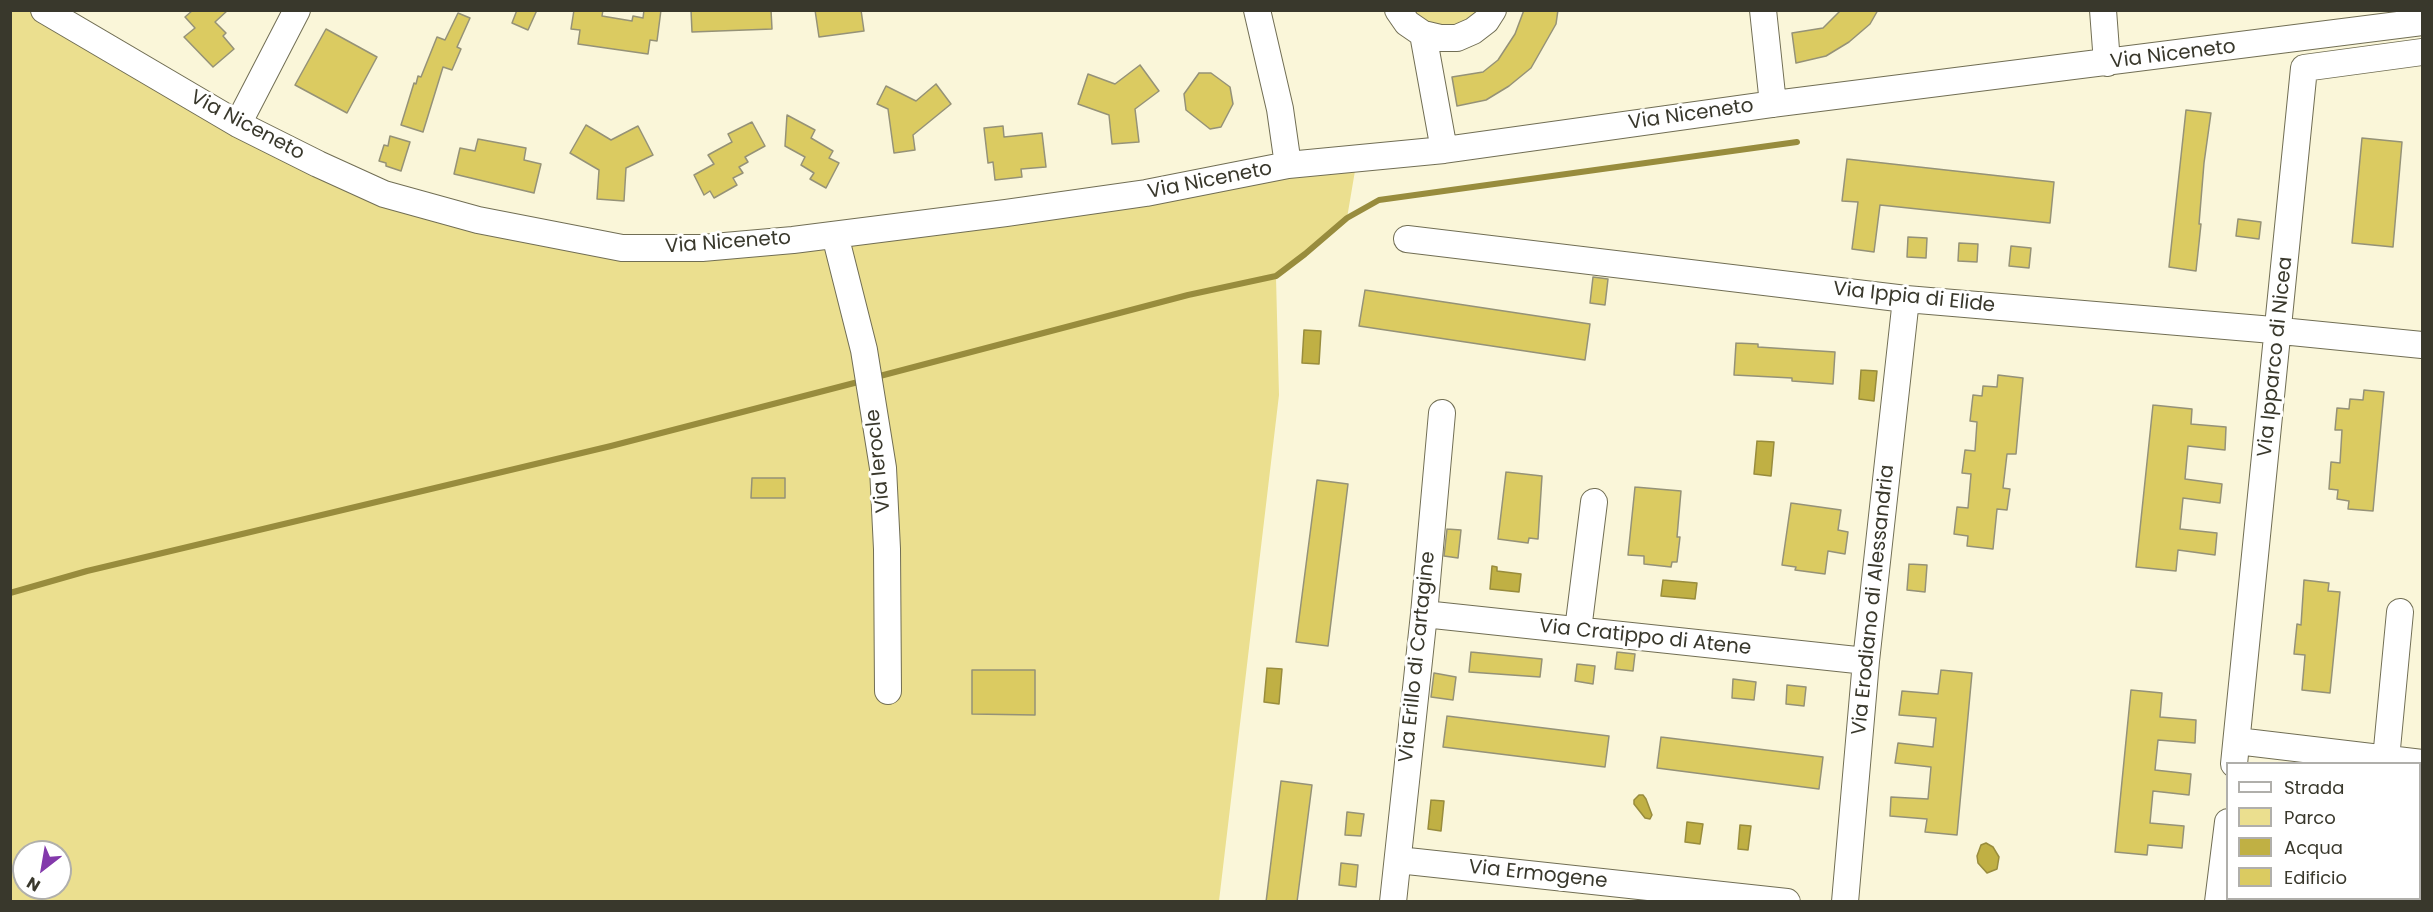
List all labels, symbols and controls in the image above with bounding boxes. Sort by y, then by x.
street label: Via Niceneto [2109,35,2237,75]
street label: Via Niceneto [186,86,308,166]
street label: Via Niceneto [1627,94,1755,136]
street label: Via Niceneto [1146,157,1274,205]
street label: Via Niceneto [664,227,792,259]
street label: Via Ipparco di Nicea [2254,256,2298,458]
street label: Via Ippia di Elide [1832,278,1996,318]
street label: Via Ierocle [862,408,896,514]
street label: Via Erodiano di Alessandria [1848,464,1900,736]
street label: Via Erillo di Cartagine [1395,550,1441,764]
street label: Via Cratippo di Atene [1538,615,1752,661]
legend [2226,762,2421,900]
text: Strada [2284,775,2344,800]
text: Parco [2284,805,2336,830]
text: Acqua [2284,835,2343,860]
north arrow [12,840,72,900]
street label: Via Ermogene [1467,856,1609,894]
text: Edificio [2284,865,2347,890]
text: N [22,871,45,897]

